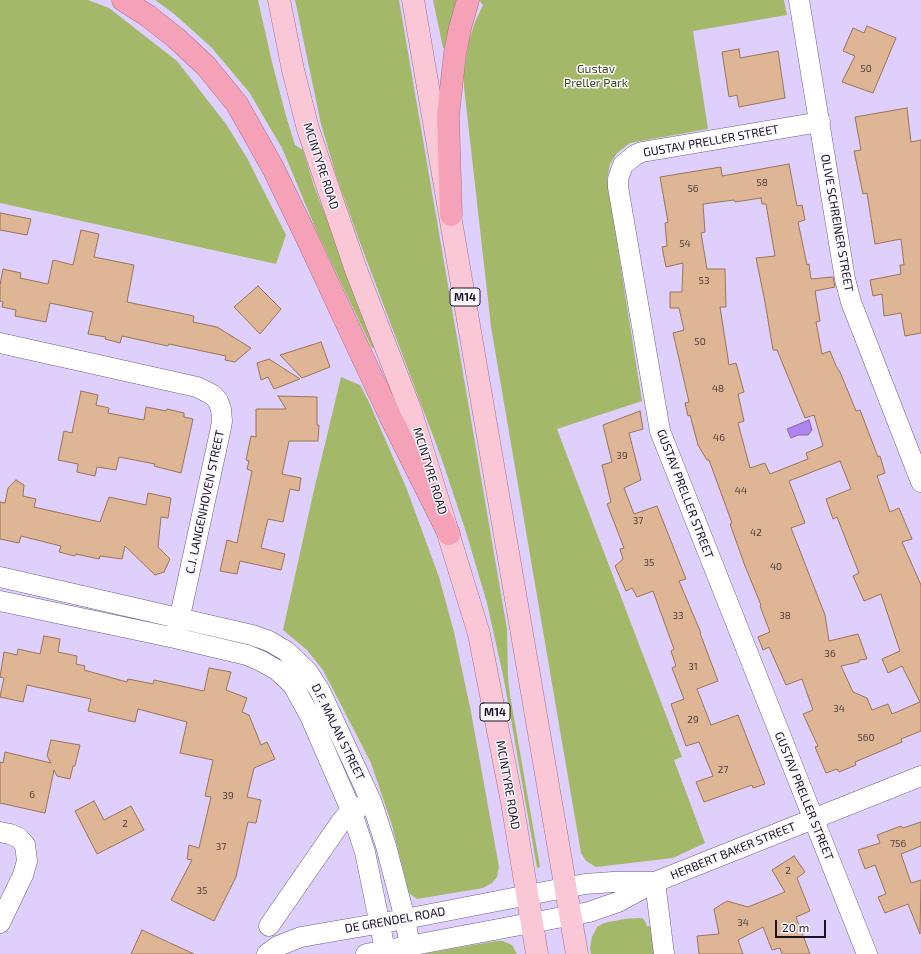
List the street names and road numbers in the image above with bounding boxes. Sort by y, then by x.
street label: MCINTYRE ROAD [300,121,342,211]
street label: GUSTAV PRELLER STREET [642,122,780,160]
street label: OLIVE SCHREINER STREET [818,153,856,293]
road number: M14 [450,288,480,306]
street label: MCINTYRE ROAD [410,426,450,516]
street label: GUSTAV PRELLER STREET [654,427,716,561]
street label: C.J. LANGENHOVEN STREET [183,429,227,575]
street label: D.F. MALAN STREET [308,681,368,783]
road number: M14 [480,703,510,721]
street label: GUSTAV PRELLER STREET [772,730,836,862]
street label: MCINTYRE ROAD [493,739,523,831]
street label: HERBERT BAKER STREET [668,819,798,883]
street label: DE GRENDEL ROAD [344,904,446,936]

